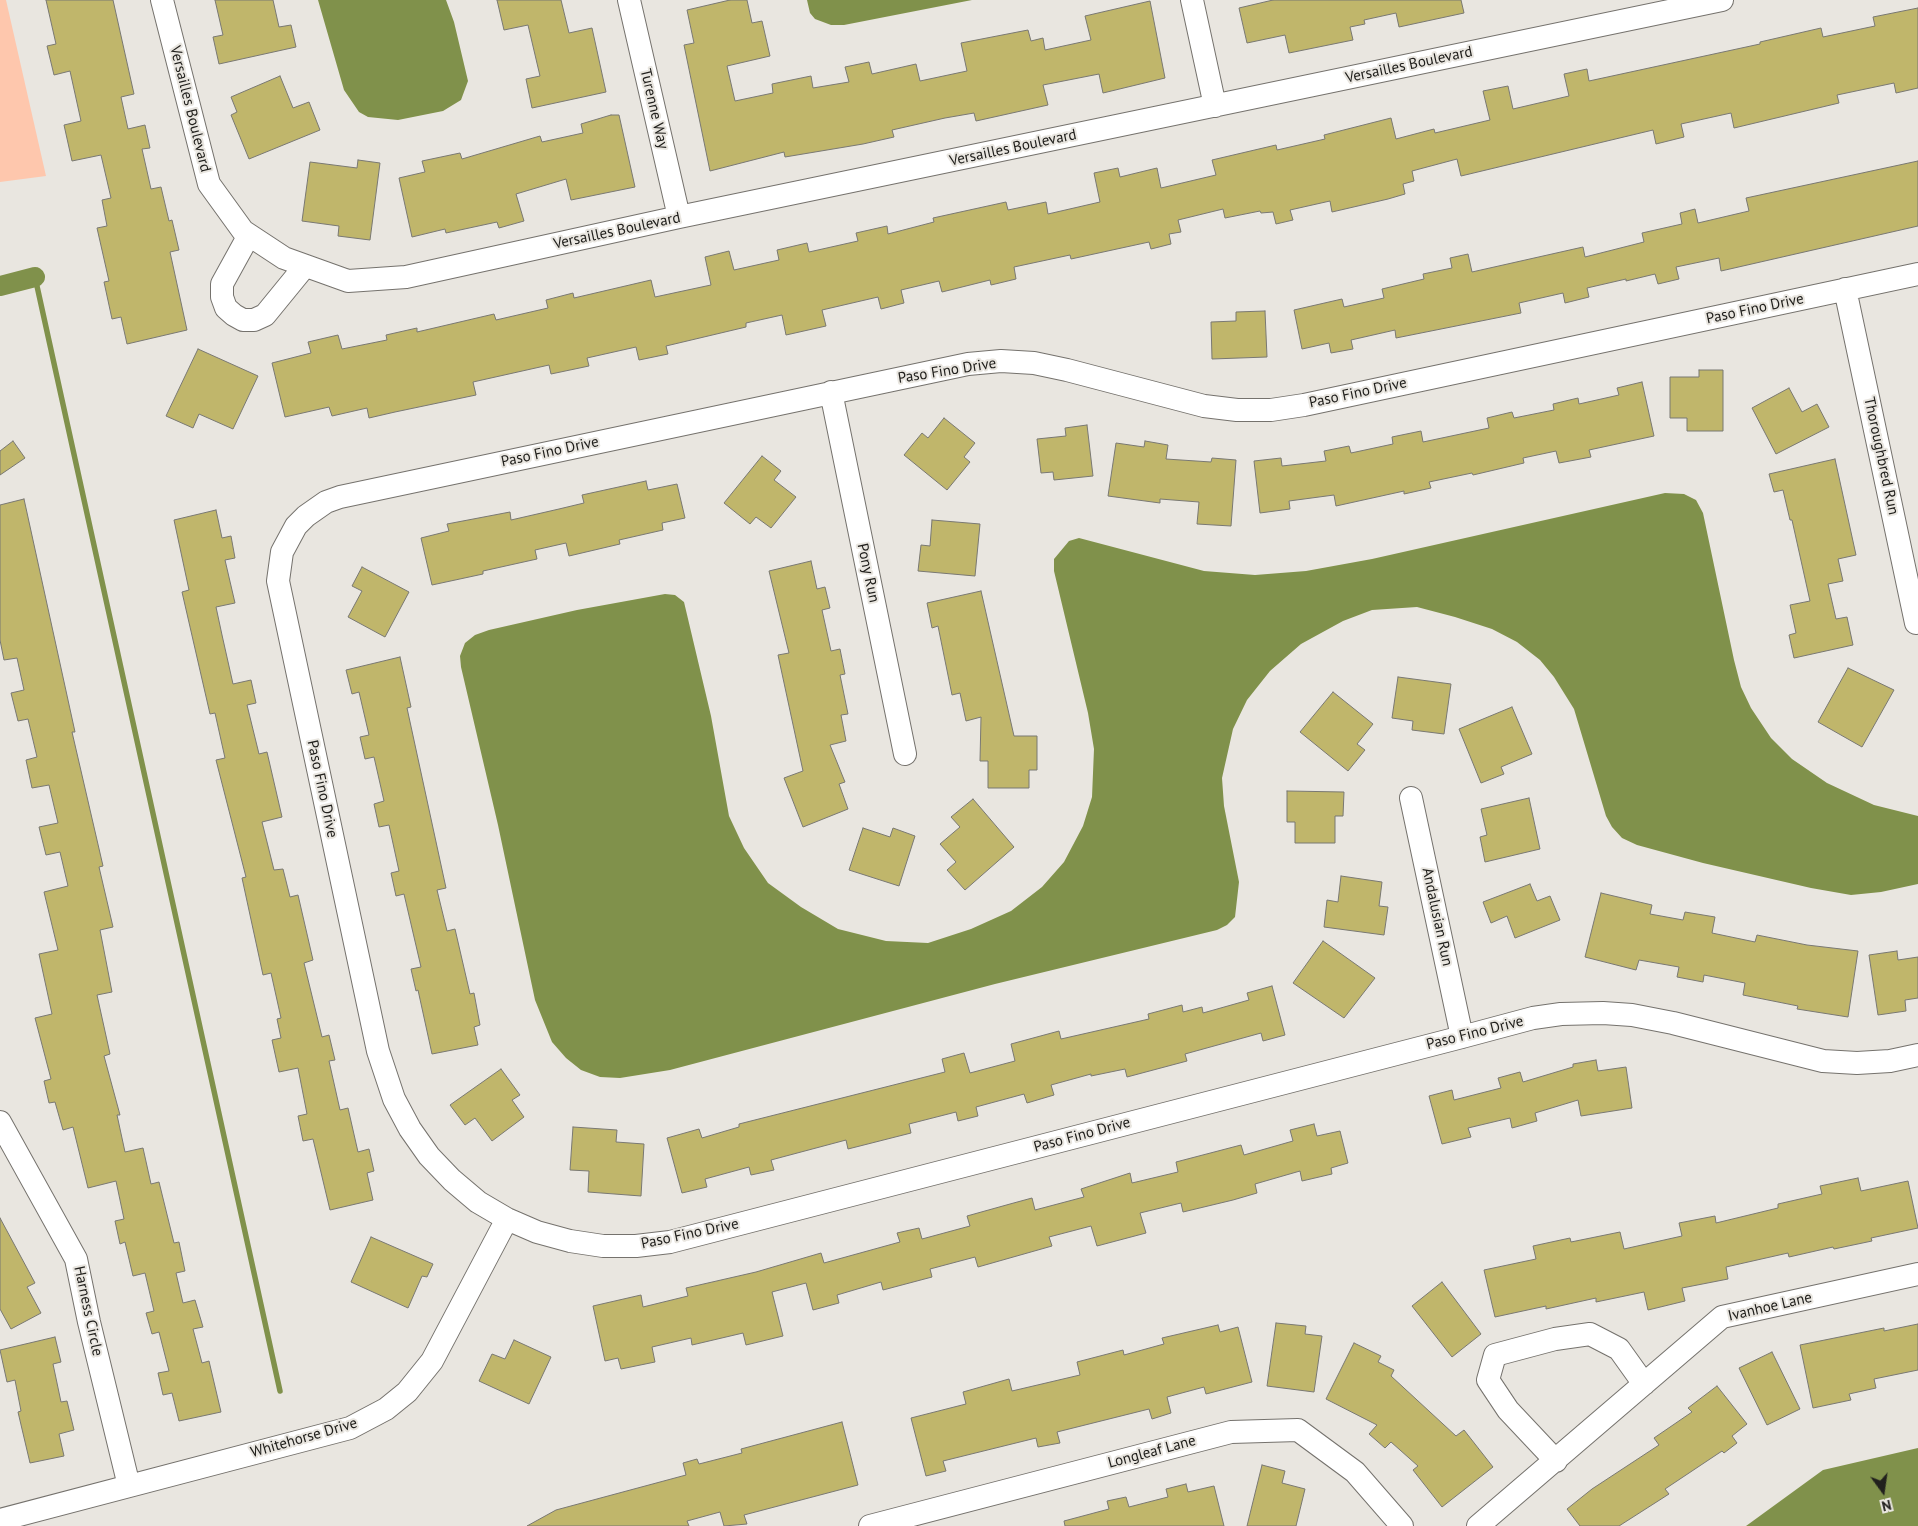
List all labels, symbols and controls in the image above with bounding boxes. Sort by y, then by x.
street label: Versailles Boulevard [1344,43,1474,87]
street label: Versailles Boulevard [166,44,214,174]
street label: Turenne Way [636,67,672,151]
street label: Versailles Boulevard [948,126,1078,170]
street label: Versailles Boulevard [552,209,682,253]
street label: Paso Fino Drive [1705,290,1805,328]
street label: Paso Fino Drive [897,354,997,388]
street label: Paso Fino Drive [1308,374,1408,412]
street label: Thoroughbred Run [1860,395,1902,517]
street label: Paso Fino Drive [500,433,600,471]
street label: Pony Run [853,542,883,604]
street label: Paso Fino Drive [303,739,341,839]
street label: Andalusian Run [1418,866,1456,968]
street label: Paso Fino Drive [1425,1012,1525,1054]
street label: Paso Fino Drive [1032,1113,1132,1157]
street label: Paso Fino Drive [640,1215,740,1253]
street label: Harness Circle [70,1264,106,1358]
street label: Ivanhoe Lane [1726,1289,1814,1325]
street label: Whitehorse Drive [249,1414,359,1462]
street label: Longleaf Lane [1106,1432,1198,1472]
north arrow [1858,1466,1908,1516]
text: N [1880,1496,1893,1515]

